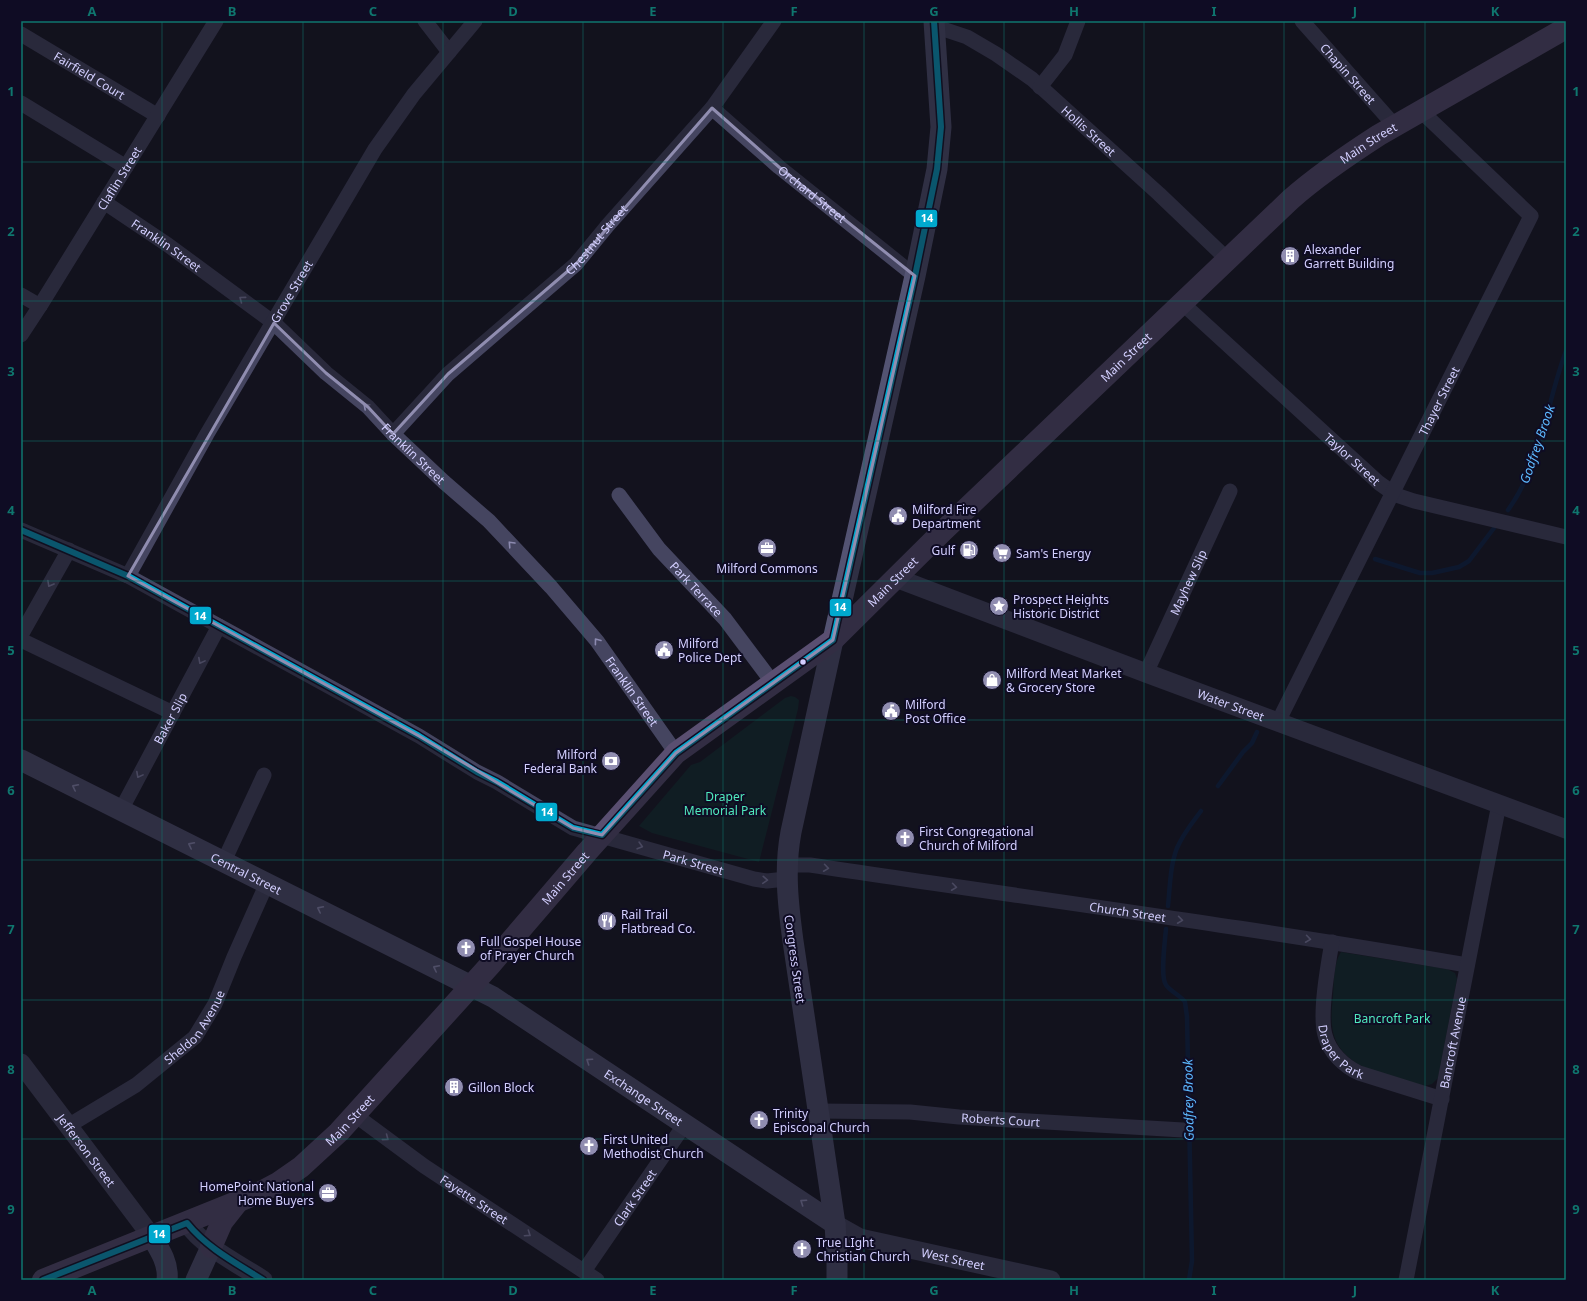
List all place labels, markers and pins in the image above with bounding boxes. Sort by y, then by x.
place label: Alexander Garrett Building [1304,241,1394,272]
building icon: Alexander Garrett Building [1279,245,1301,267]
place label: Milford Fire Department [912,501,981,532]
public building icon: Milford Fire Department [887,505,909,527]
office icon: Milford Commons [756,537,778,559]
fuel station icon: Gulf [958,539,980,561]
place label: Gulf [932,542,956,559]
supermarket icon: Sam's Energy [991,542,1013,564]
place label: Sam's Energy [1016,545,1092,562]
place label: Milford Commons [716,560,818,577]
place label: Prospect Heights Historic District [1013,591,1109,622]
place icon: Prospect Heights Historic District [988,595,1010,617]
place label: Milford Police Dept [678,635,742,666]
public building icon: Milford Police Dept [653,639,675,661]
unlabelled marker [798,657,808,667]
place label: Milford Meat Market & Grocery Store [1006,665,1122,696]
shop icon: Milford Meat Market & Grocery Store [981,669,1003,691]
place label: Milford Post Office [905,696,966,727]
public building icon: Milford Post Office [880,700,902,722]
place label: Milford Federal Bank [524,746,598,777]
bank icon: Milford Federal Bank [600,750,622,772]
place label: First Congregational Church of Milford [919,823,1034,854]
church icon: First Congregational Church of Milford [894,827,916,849]
place label: Rail Trail Flatbread Co. [621,906,696,937]
restaurant icon: Rail Trail Flatbread Co. [596,910,618,932]
place label: Full Gospel House of Prayer Church [480,933,581,964]
church icon: Full Gospel House of Prayer Church [455,937,477,959]
building icon: Gillon Block [443,1076,465,1098]
place label: Gillon Block [468,1079,535,1096]
place label: Trinity Episcopal Church [773,1105,870,1136]
church icon: Trinity Episcopal Church [748,1109,770,1131]
place label: First United Methodist Church [603,1131,704,1162]
church icon: First United Methodist Church [578,1135,600,1157]
place label: HomePoint National Home Buyers [200,1178,314,1209]
office icon: HomePoint National Home Buyers [317,1182,339,1204]
place label: True LIght Christian Church [816,1234,910,1265]
church icon: True LIght Christian Church [791,1238,813,1260]

